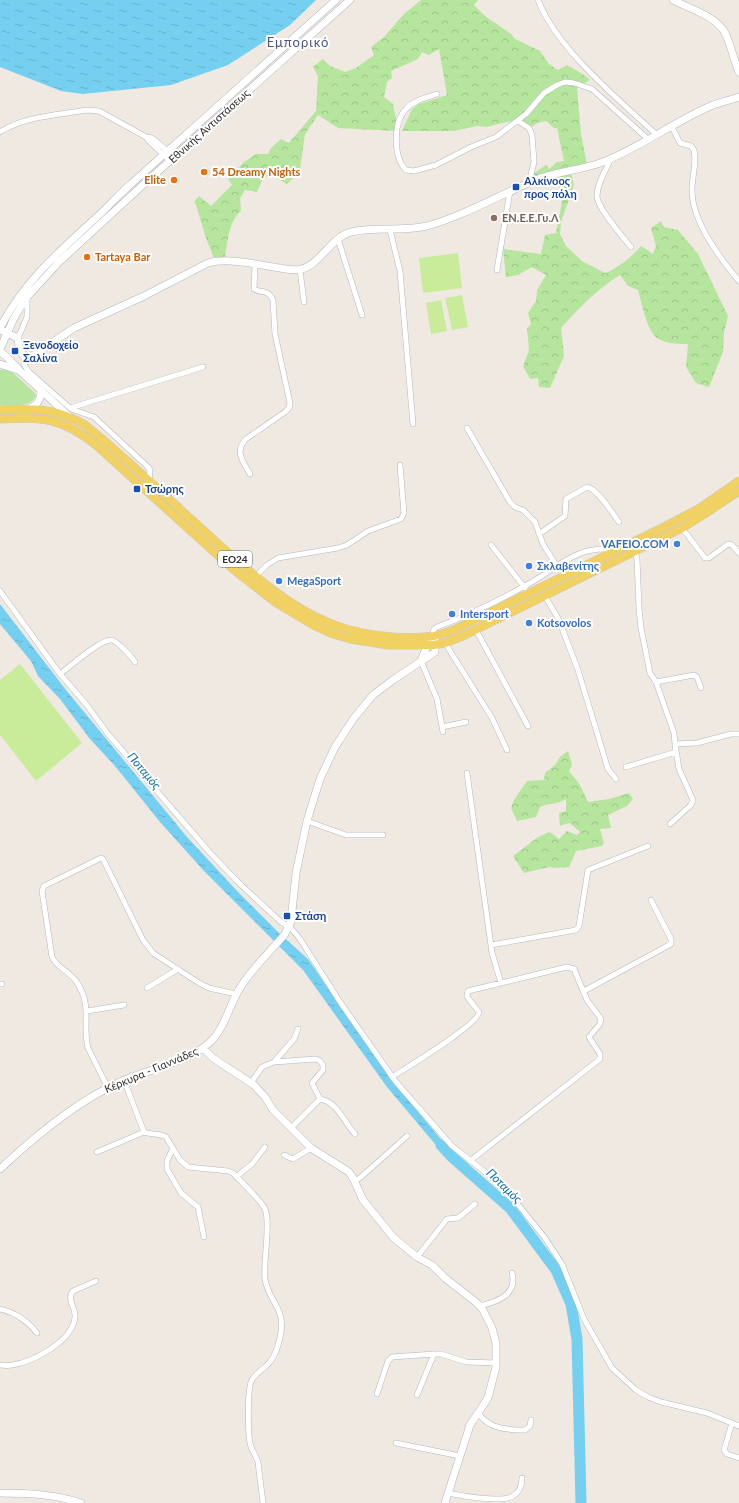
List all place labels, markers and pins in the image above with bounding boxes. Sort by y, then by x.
place label: 54 Dreamy Nights [212,165,301,178]
marker: 54 Dreamy Nights [199,167,209,177]
place label: Elite [144,173,166,186]
place label: Αλκίνοος προς πόλη [523,174,577,200]
marker: Elite [169,175,179,185]
marker: Αλκίνοος προς πόλη [511,182,521,192]
place label: ΕΝ.Ε.Ε.Γυ.Λ [502,211,559,224]
marker: ΕΝ.Ε.Ε.Γυ.Λ [489,213,499,223]
place label: Tartaya Bar [95,250,151,263]
marker: Tartaya Bar [82,252,92,262]
place label: Ξενοδοχείο Σαλίνα [23,338,78,364]
marker: Ξενοδοχείο Σαλίνα [10,346,20,356]
place label: Τσώρης [145,482,185,495]
marker: Τσώρης [132,484,142,494]
place label: VAFEIO.COM [600,537,669,550]
marker: VAFEIO.COM [672,539,682,549]
place label: Σκλαβενίτης [537,559,600,572]
marker: Σκλαβενίτης [524,561,534,571]
place label: MegaSport [287,574,342,587]
marker: MegaSport [274,576,284,586]
place label: Intersport [460,607,510,620]
marker: Intersport [447,609,457,619]
place label: Kotsovolos [537,616,591,629]
marker: Kotsovolos [524,618,534,628]
place label: Στάση [295,909,326,922]
marker: Στάση [282,911,292,921]

